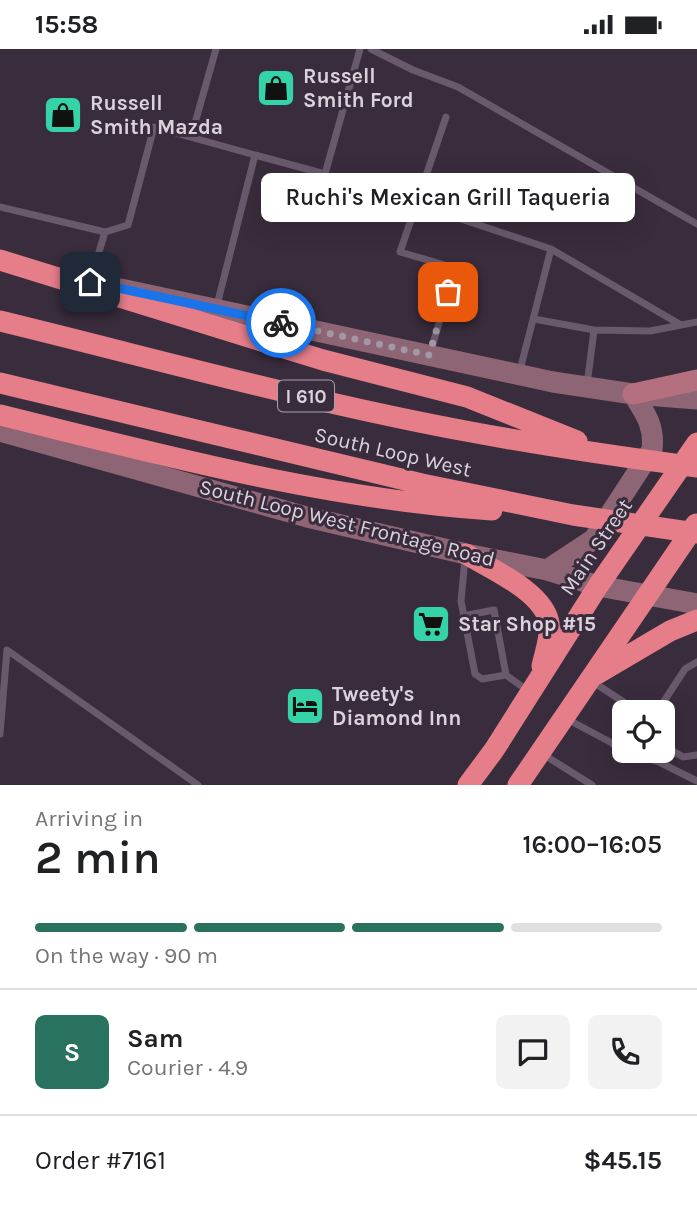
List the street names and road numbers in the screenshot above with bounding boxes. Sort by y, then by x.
road number: I 610 [278,381,334,411]
street label: South Loop West [312,422,474,482]
street label: South Loop West Frontage Road [197,475,497,571]
street label: Main Street [555,494,637,600]

